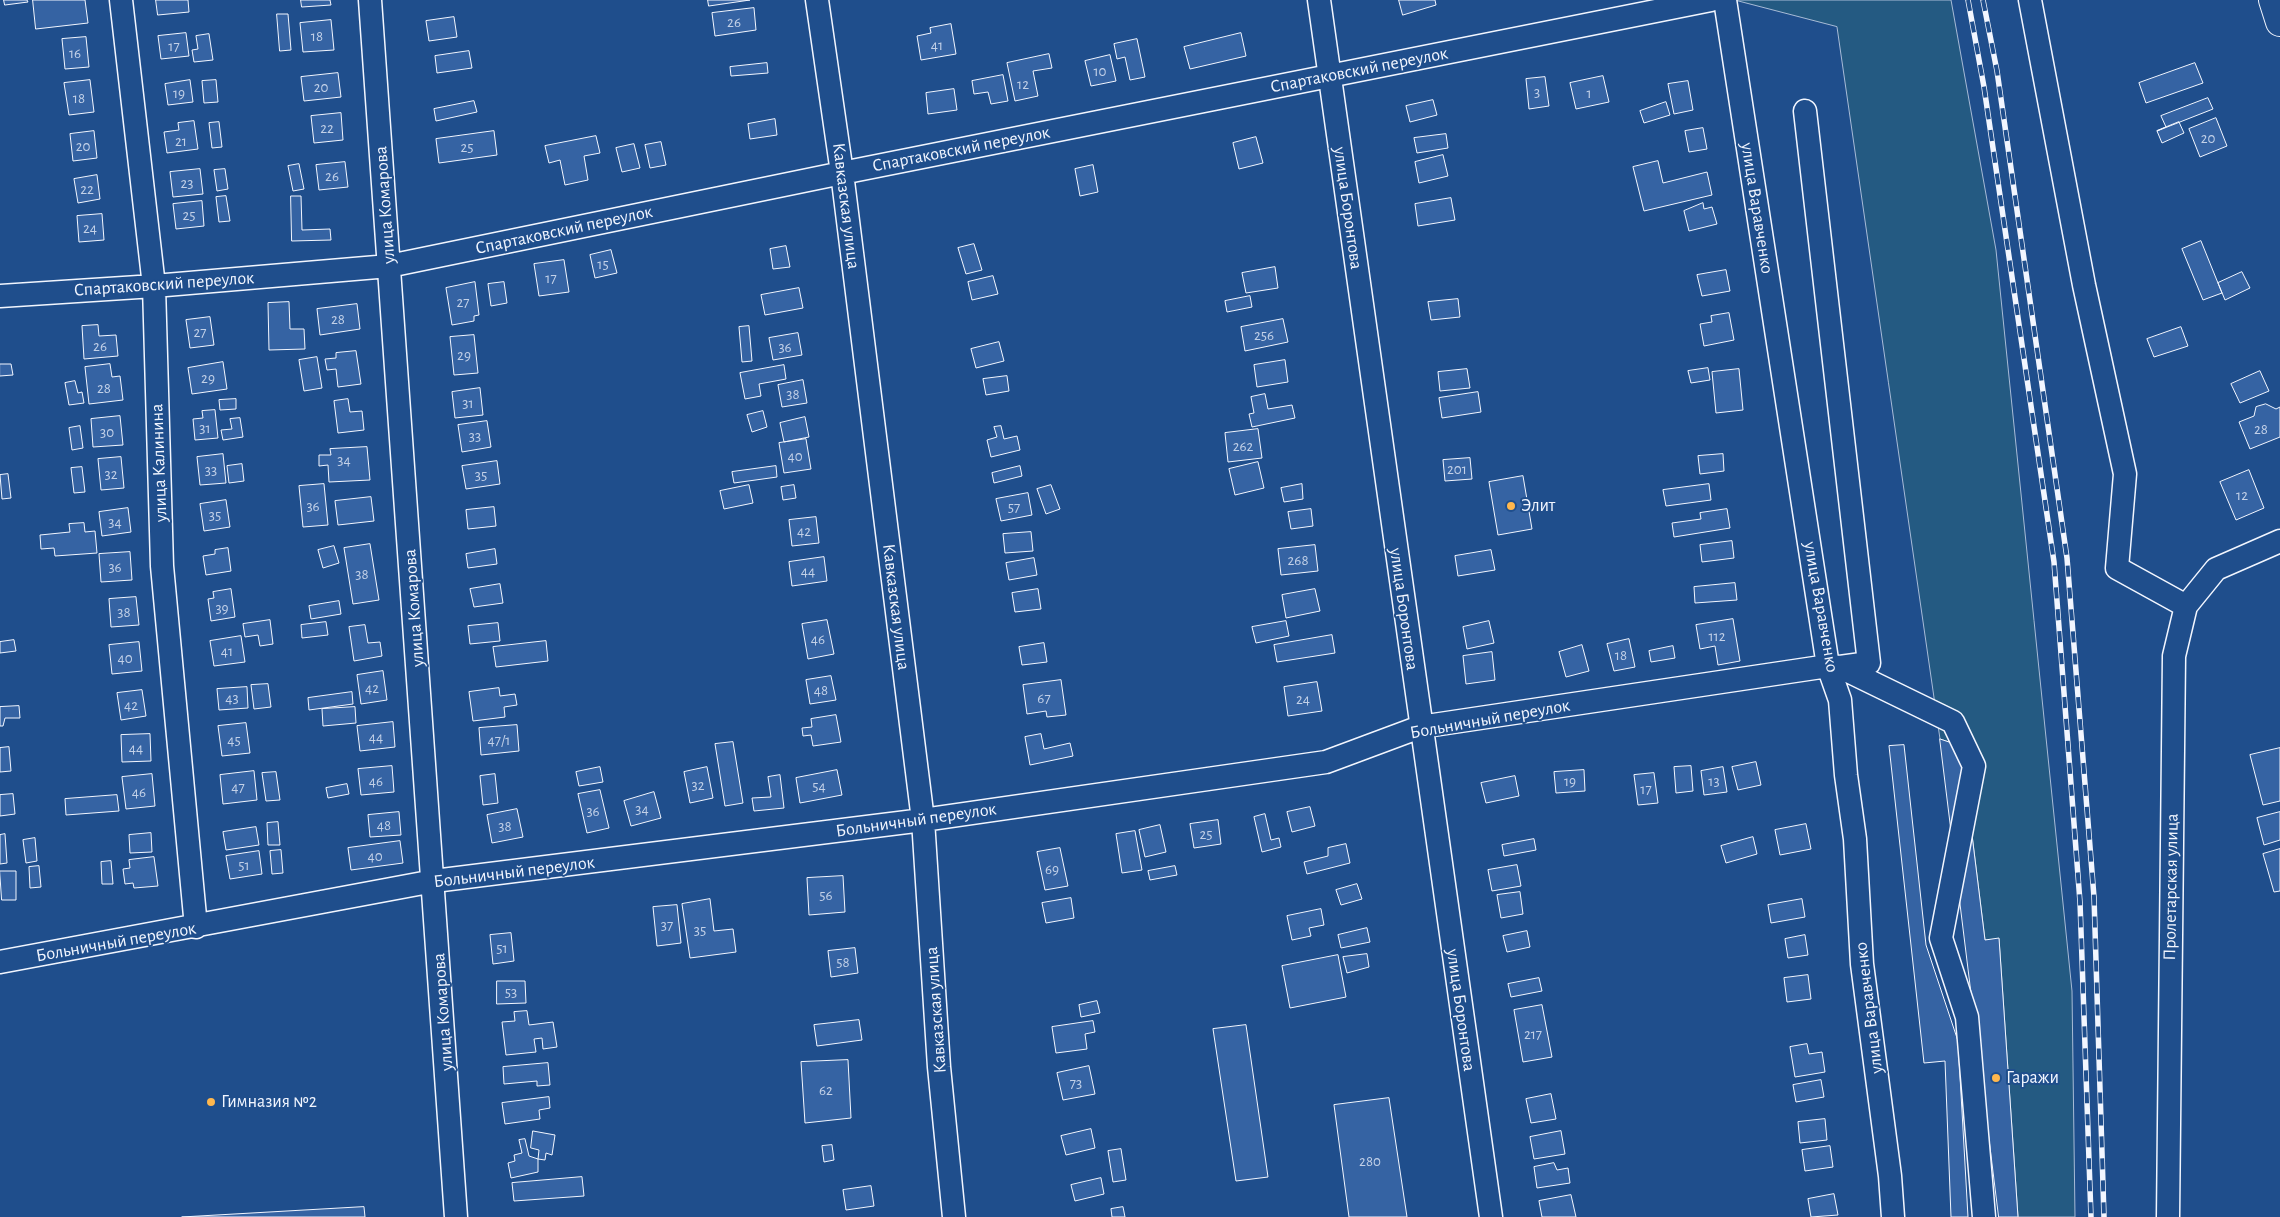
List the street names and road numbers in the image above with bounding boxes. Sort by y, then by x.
street label: Спартаковский переулок [1268,42,1450,98]
street label: Спартаковский переулок [870,121,1052,177]
street label: улица Варавченко [1736,141,1778,275]
street label: Кавказская улица [828,142,864,270]
street label: улица Комарова [370,145,400,265]
street label: улица Боронтова [1329,145,1367,271]
street label: Спартаковский переулок [473,201,655,259]
street label: Спартаковский переулок [73,267,255,301]
street label: улица Калинина [146,403,172,523]
street label: улица Варавченко [1799,540,1843,674]
street label: Кавказская улица [878,543,914,671]
street label: улица Боронтова [1385,546,1423,672]
street label: улица Комарова [399,548,429,668]
street label: Больничный переулок [1408,694,1572,744]
street label: Больничный переулок [834,798,998,842]
street label: Пролетарская улица [2159,813,2183,961]
street label: Больничный переулок [432,851,596,893]
street label: Больничный переулок [34,917,198,967]
street label: улица Варавченко [1850,941,1888,1075]
street label: Кавказская улица [921,946,951,1074]
street label: улица Боронтова [1442,947,1480,1073]
street label: улица Комарова [428,952,458,1072]

